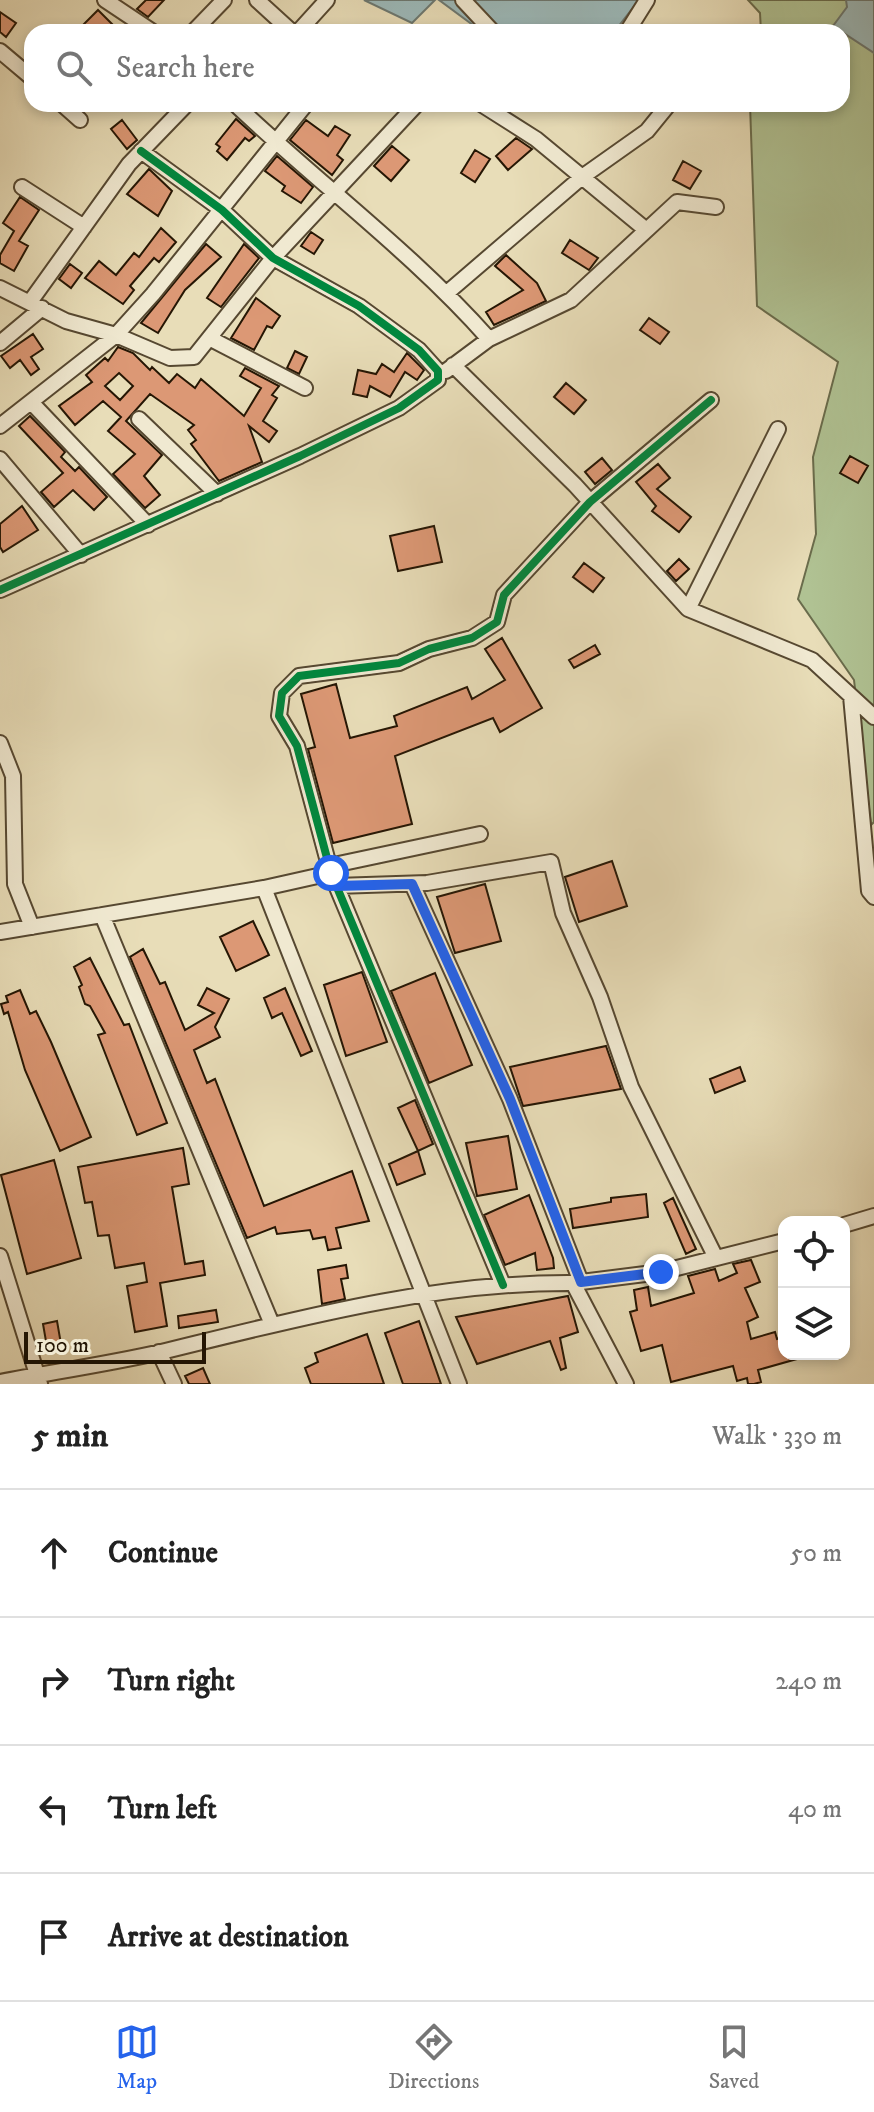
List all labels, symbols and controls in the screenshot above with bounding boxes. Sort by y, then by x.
search box [24,24,850,112]
icon: search [52,46,96,90]
text: Search here [116,50,255,87]
route start [313,855,349,891]
map controls [778,1216,850,1360]
button: locate [778,1216,850,1288]
route end [643,1254,679,1290]
button: layers [778,1288,850,1360]
scale bar [24,1328,206,1364]
text: 100 m [36,1332,89,1359]
text: 5 min [32,1415,108,1457]
text: Walk · 330 m [712,1420,842,1453]
icon: ahead [32,1531,76,1575]
text: Continue [108,1535,218,1572]
text: 50 m [790,1537,842,1570]
icon: right [32,1659,76,1703]
text: Turn right [108,1663,235,1700]
text: 240 m [775,1665,842,1698]
icon: left [32,1787,76,1831]
text: Turn left [108,1791,217,1828]
text: 40 m [788,1793,842,1826]
icon: arrive [32,1915,76,1959]
text: Arrive at destination [108,1919,349,1956]
tab: Map [115,2020,159,2095]
tab: Directions [388,2020,479,2095]
tab: Saved [709,2020,759,2095]

